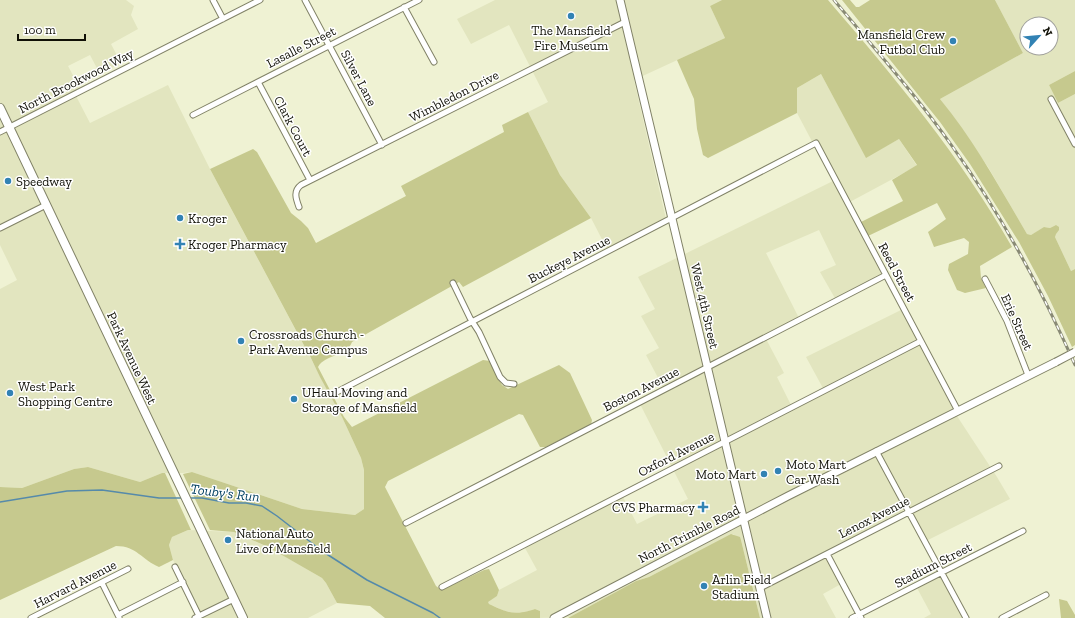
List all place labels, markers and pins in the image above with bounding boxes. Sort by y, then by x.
marker: The Mansfield Fire Museum [566,11,576,21]
place label: The Mansfield Fire Museum [531,23,611,53]
place label: Mansfield Crew Futbol Club [857,27,945,57]
marker: Mansfield Crew Futbol Club [948,36,958,46]
place label: Speedway [16,174,72,189]
marker: Speedway [3,176,13,186]
place label: Kroger [188,211,227,226]
marker: Kroger [175,213,185,223]
place label: Kroger Pharmacy [188,237,287,252]
marker: Kroger Pharmacy [175,239,185,249]
place label: Crossroads Church - Park Avenue Campus [249,327,368,357]
marker: Crossroads Church - Park Avenue Campus [236,336,246,346]
place label: West Park Shopping Centre [18,379,113,409]
place label: UHaul Moving and Storage of Mansfield [302,385,417,415]
marker: West Park Shopping Centre [5,388,15,398]
marker: UHaul Moving and Storage of Mansfield [289,394,299,404]
place label: Moto Mart Car Wash [786,457,846,487]
marker: Moto Mart Car Wash [773,466,783,476]
place label: Moto Mart [696,467,756,482]
marker: Moto Mart [759,469,769,479]
place label: CVS Pharmacy [612,500,695,515]
marker: CVS Pharmacy [698,502,708,512]
place label: National Auto Live of Mansfield [236,526,331,556]
marker: National Auto Live of Mansfield [223,535,233,545]
place label: Arlin Field Stadium [712,572,771,602]
marker: Arlin Field Stadium [699,581,709,591]

